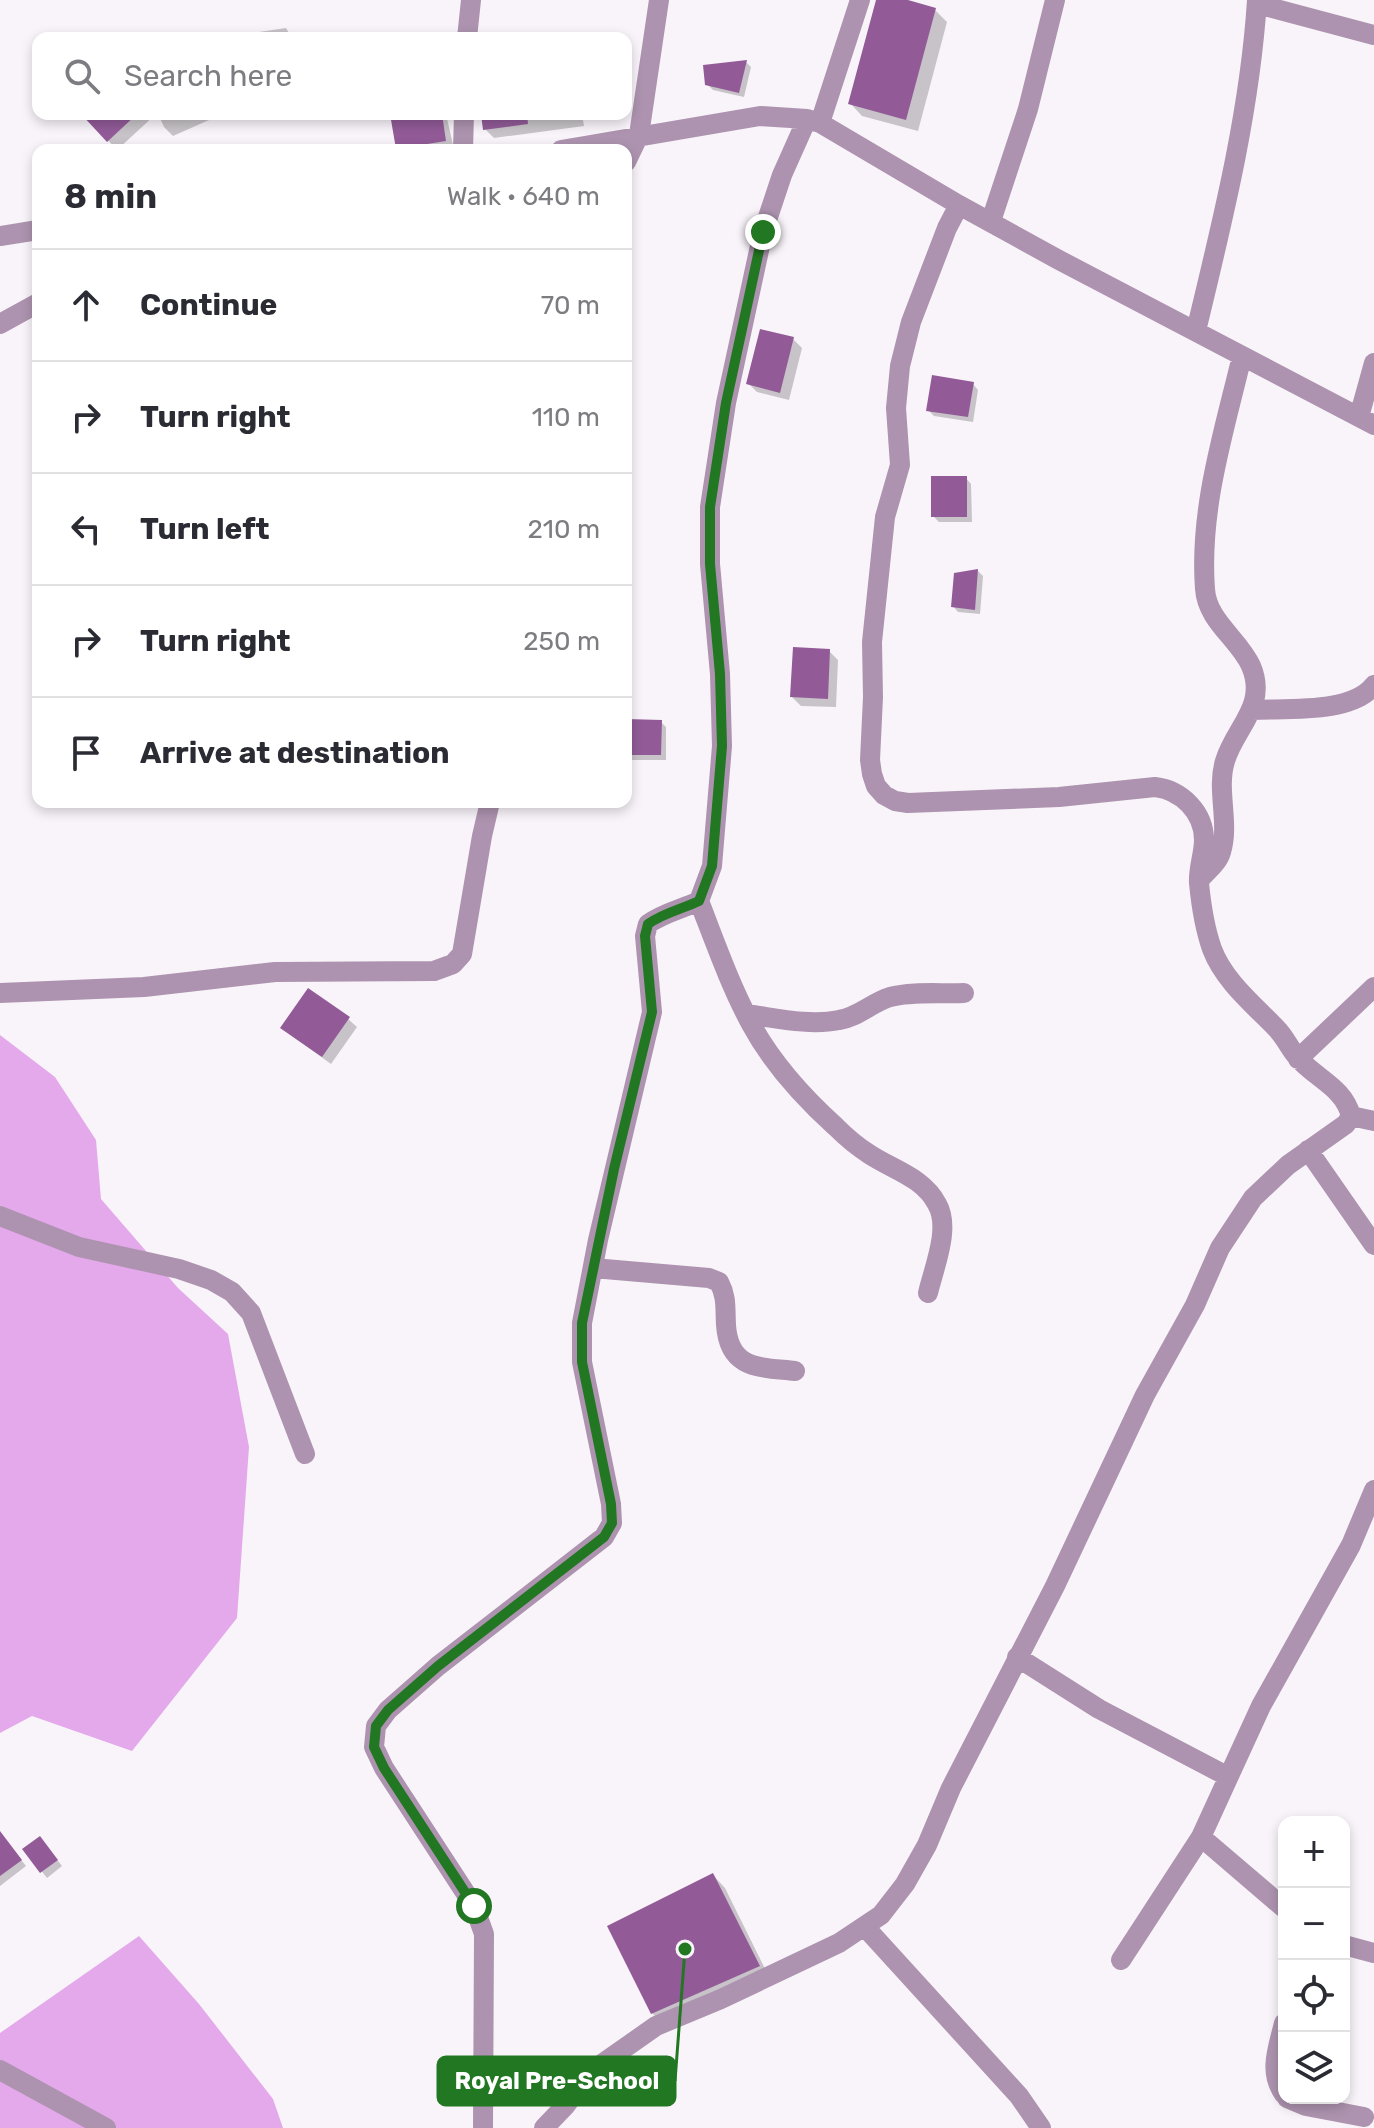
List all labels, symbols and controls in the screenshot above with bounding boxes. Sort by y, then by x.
search box [32,32,632,120]
icon: search [60,54,104,98]
text: Search here [124,58,292,94]
text: 8 min [64,176,157,217]
text: Walk · 640 m [447,181,600,212]
route end [745,214,781,250]
icon: ahead [64,283,108,327]
text: Continue [140,287,277,323]
text: 70 m [541,290,600,321]
icon: right [64,395,108,439]
text: Turn right [140,399,291,435]
text: 110 m [532,402,600,433]
icon: left [64,507,108,551]
text: Turn left [140,511,270,547]
text: 210 m [528,514,600,545]
icon: right [64,619,108,663]
text: Turn right [140,623,291,659]
text: 250 m [523,626,600,657]
icon: arrive [64,731,108,775]
text: Arrive at destination [140,735,450,771]
map controls [1278,1816,1350,2104]
button: + [1278,1816,1350,1888]
route start [456,1888,492,1924]
button: − [1278,1888,1350,1960]
button: locate [1278,1960,1350,2032]
button: layers [1278,2032,1350,2104]
callout: Royal Pre-School [438,2057,675,2105]
text: Royal Pre-School [455,2067,659,2095]

